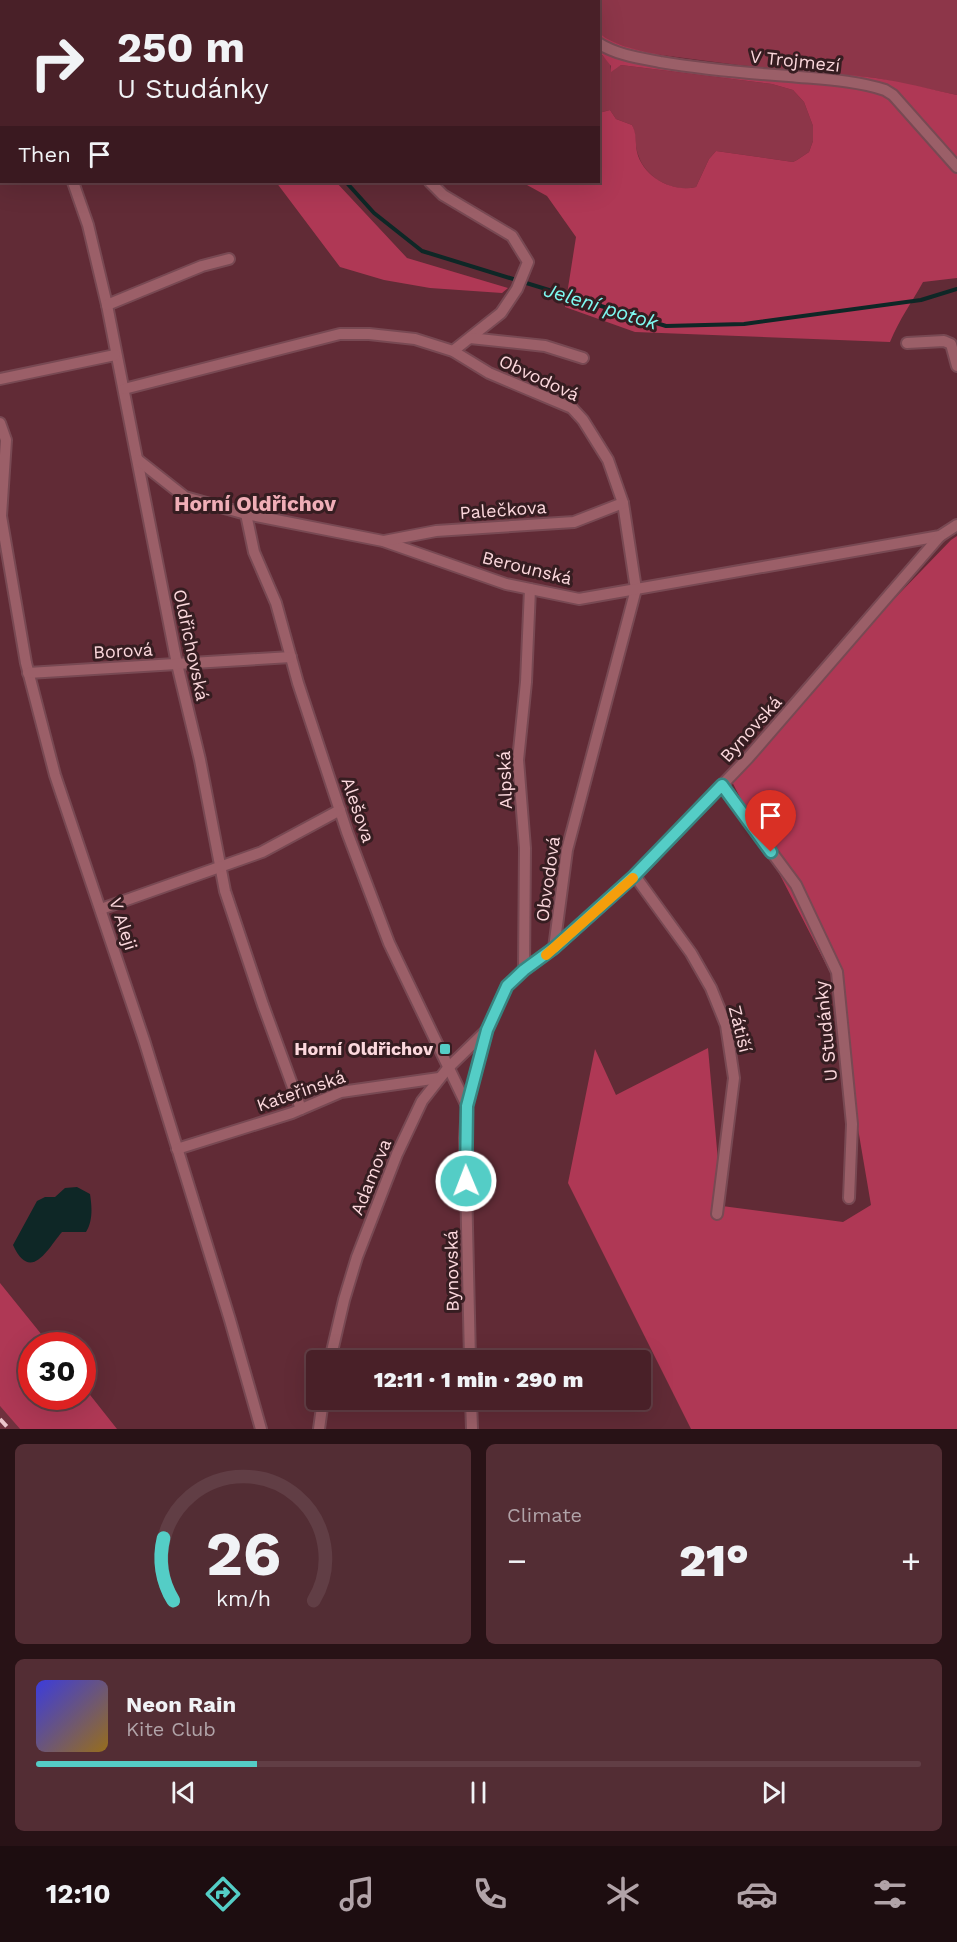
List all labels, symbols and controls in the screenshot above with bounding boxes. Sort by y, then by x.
text: 250 m [117,23,245,72]
icon: right [18,24,96,102]
street label: V Trojmezí [749,45,842,76]
text: U Studánky [117,73,269,105]
icon: arrive [83,138,116,171]
text: Then [18,142,71,167]
water label: Jelení potok [541,277,662,335]
street label: Obvodová [496,350,583,405]
district label: Horní Oldřichov [174,491,336,516]
street label: Palečkova [459,496,547,523]
street label: Berounská [480,546,574,589]
street label: Oldřichovská [169,587,214,702]
street label: Borová [93,638,153,663]
street label: Bynovská [715,691,786,766]
street label: Alpská [493,750,516,810]
street label: Alešova [338,775,379,845]
pin [745,790,796,852]
icon: arrive [754,799,787,832]
street label: Obvodová [531,835,564,923]
street label: V Aleji [105,895,142,953]
street label: U Studánky [810,979,841,1082]
street label: Zátiší [725,1003,757,1055]
place label: Horní Oldřichov [294,1038,434,1059]
marker: Horní Oldřichov [438,1042,452,1056]
street label: Kateřinská [254,1066,348,1115]
street label: Adamova [346,1136,395,1218]
position arrow [434,1149,498,1213]
street label: Bynovská [440,1230,463,1312]
speed limit sign: 30 [18,1332,96,1410]
text: 12:11 · 1 min · 290 m [374,1367,583,1392]
text: Climate [507,1503,582,1527]
text: 26 [205,1517,281,1590]
text: 21° [679,1534,749,1587]
text: − [507,1541,527,1580]
text: + [901,1541,921,1580]
text: km/h [215,1586,271,1611]
text: Neon Rain [126,1692,236,1717]
text: Kite Club [126,1717,216,1741]
icon: previous [167,1776,200,1809]
icon: pause [462,1776,495,1809]
icon: next [757,1776,790,1809]
icon: directions [202,1873,244,1915]
icon: music [336,1873,378,1915]
icon: phone [469,1873,511,1915]
icon: climate [602,1873,644,1915]
icon: car [736,1873,778,1915]
icon: filters [869,1873,911,1915]
text: 12:10 [46,1878,111,1910]

